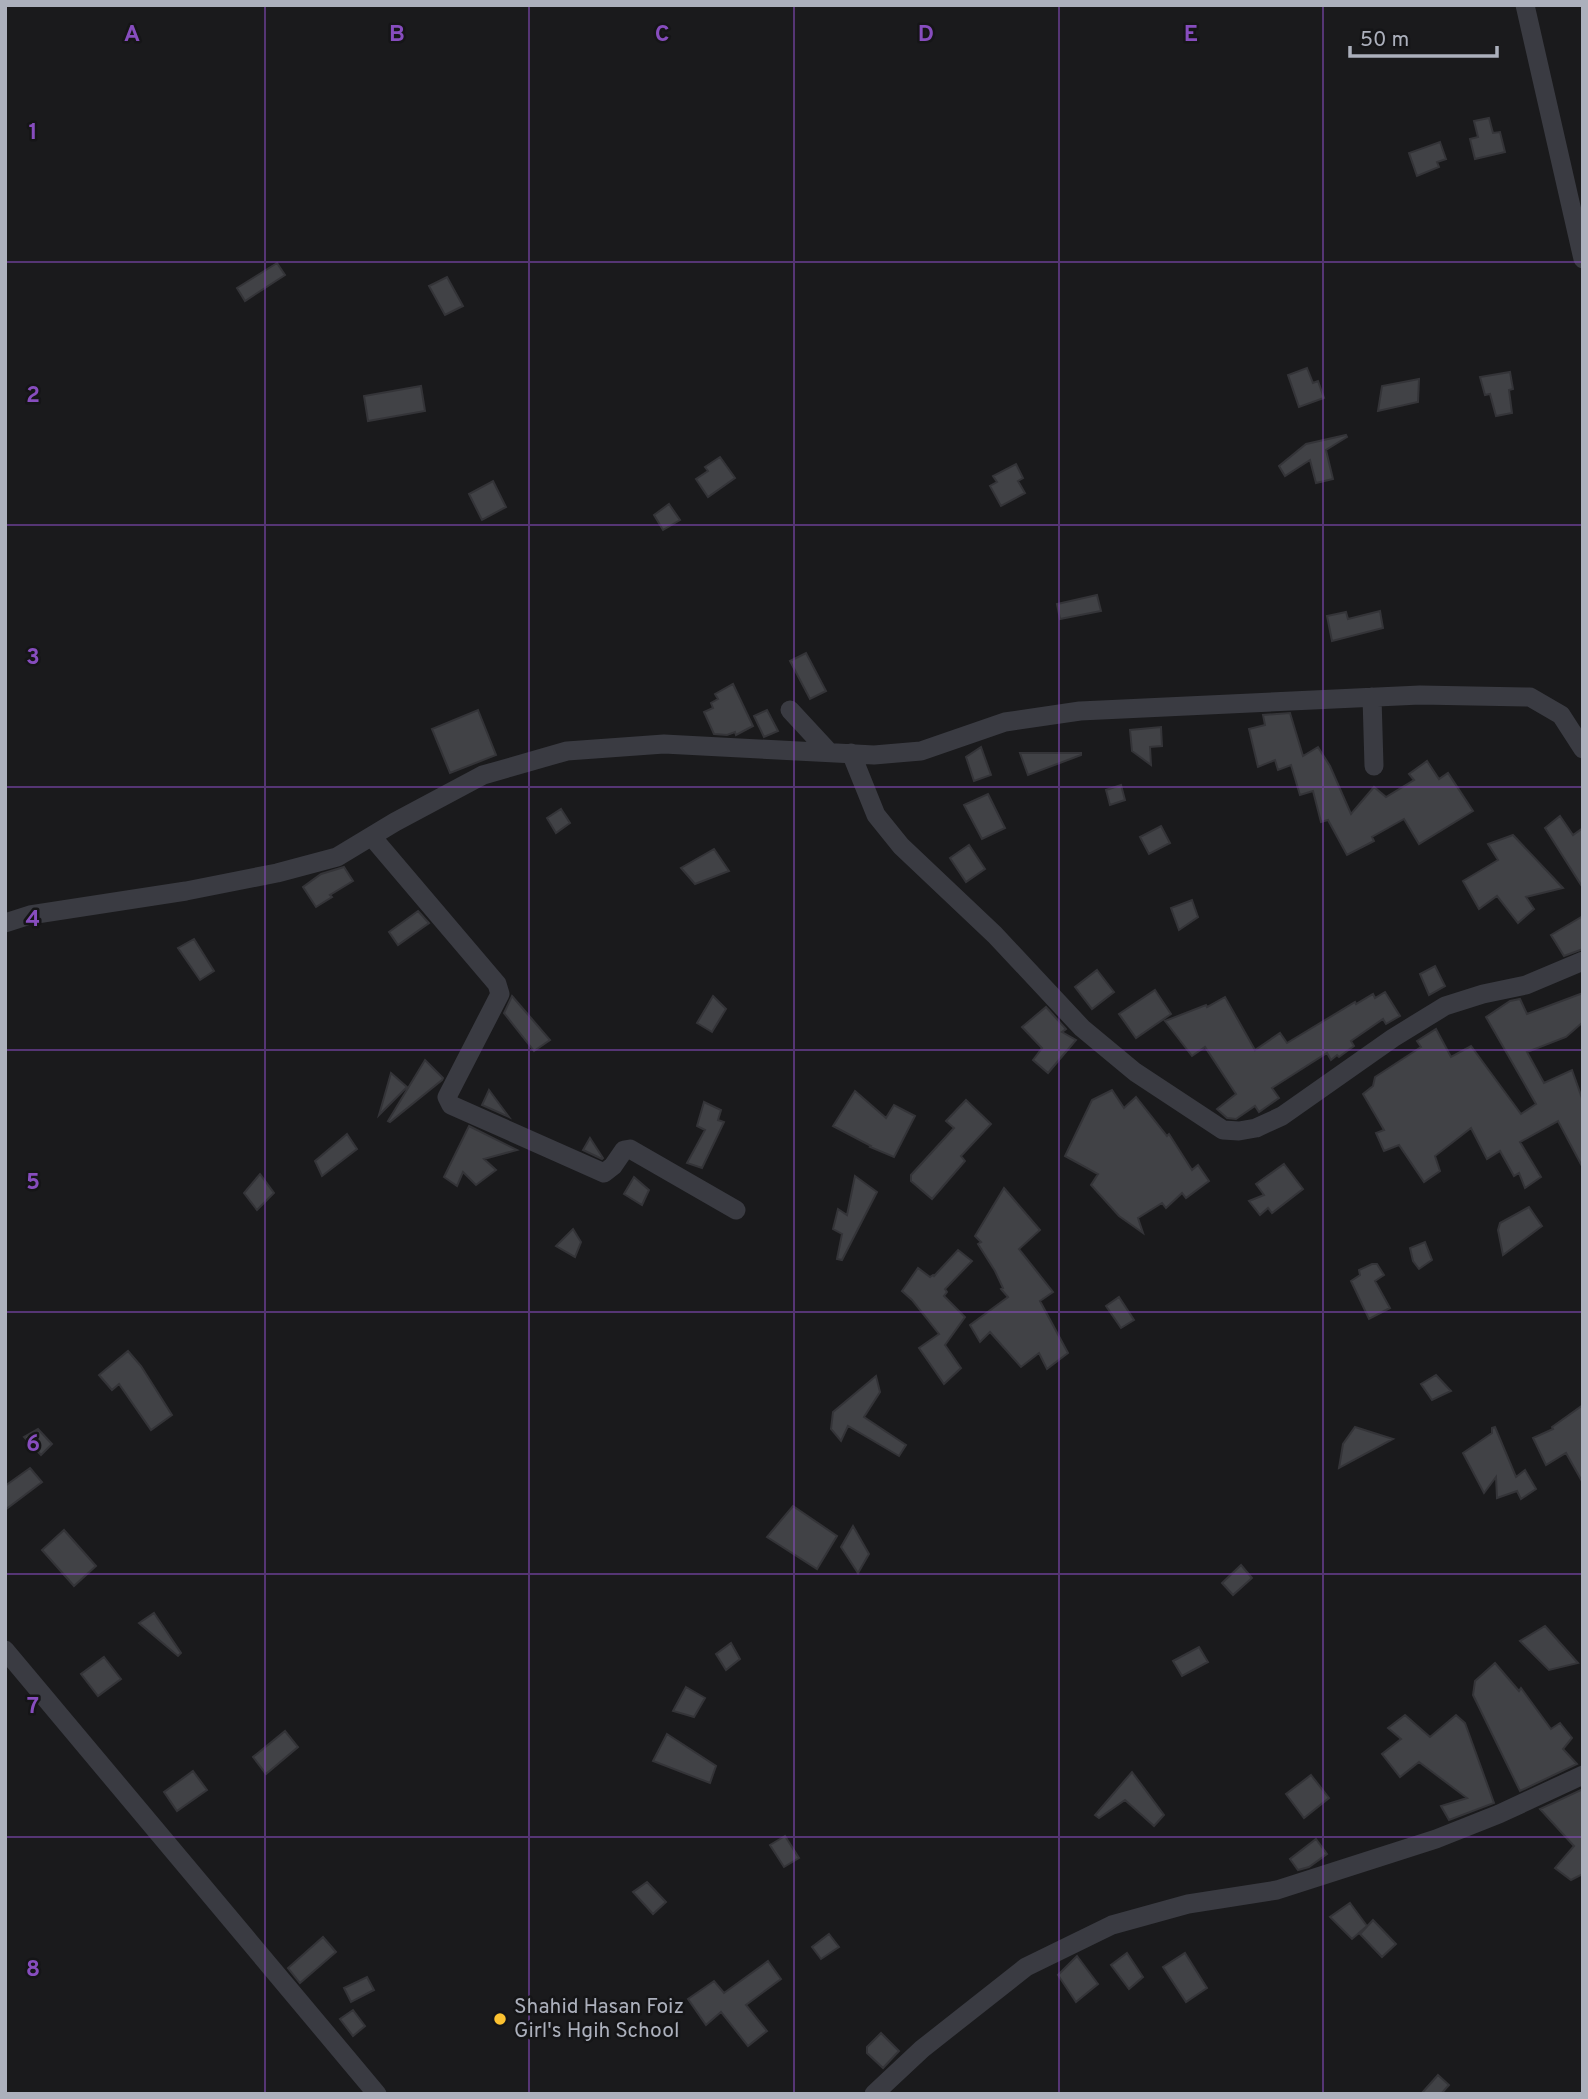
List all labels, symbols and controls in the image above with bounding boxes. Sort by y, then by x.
scale bar [1350,14,1497,58]
text: A [124,21,140,50]
text: B [389,21,405,50]
text: C [655,21,669,50]
text: D [918,21,934,50]
text: E [1184,21,1198,50]
text: 50 m [1360,27,1409,54]
text: 1 [28,119,38,148]
text: 2 [26,382,40,411]
text: 3 [26,644,40,673]
text: 4 [26,906,40,935]
text: 5 [26,1169,40,1198]
text: 6 [26,1431,40,1460]
text: 7 [27,1693,39,1722]
text: 8 [26,1956,40,1985]
place label: Shahid Hasan Foiz Girl's Hgih School [514,1994,684,2045]
marker: Shahid Hasan Foiz Girl's Hgih School [492,2011,508,2027]

